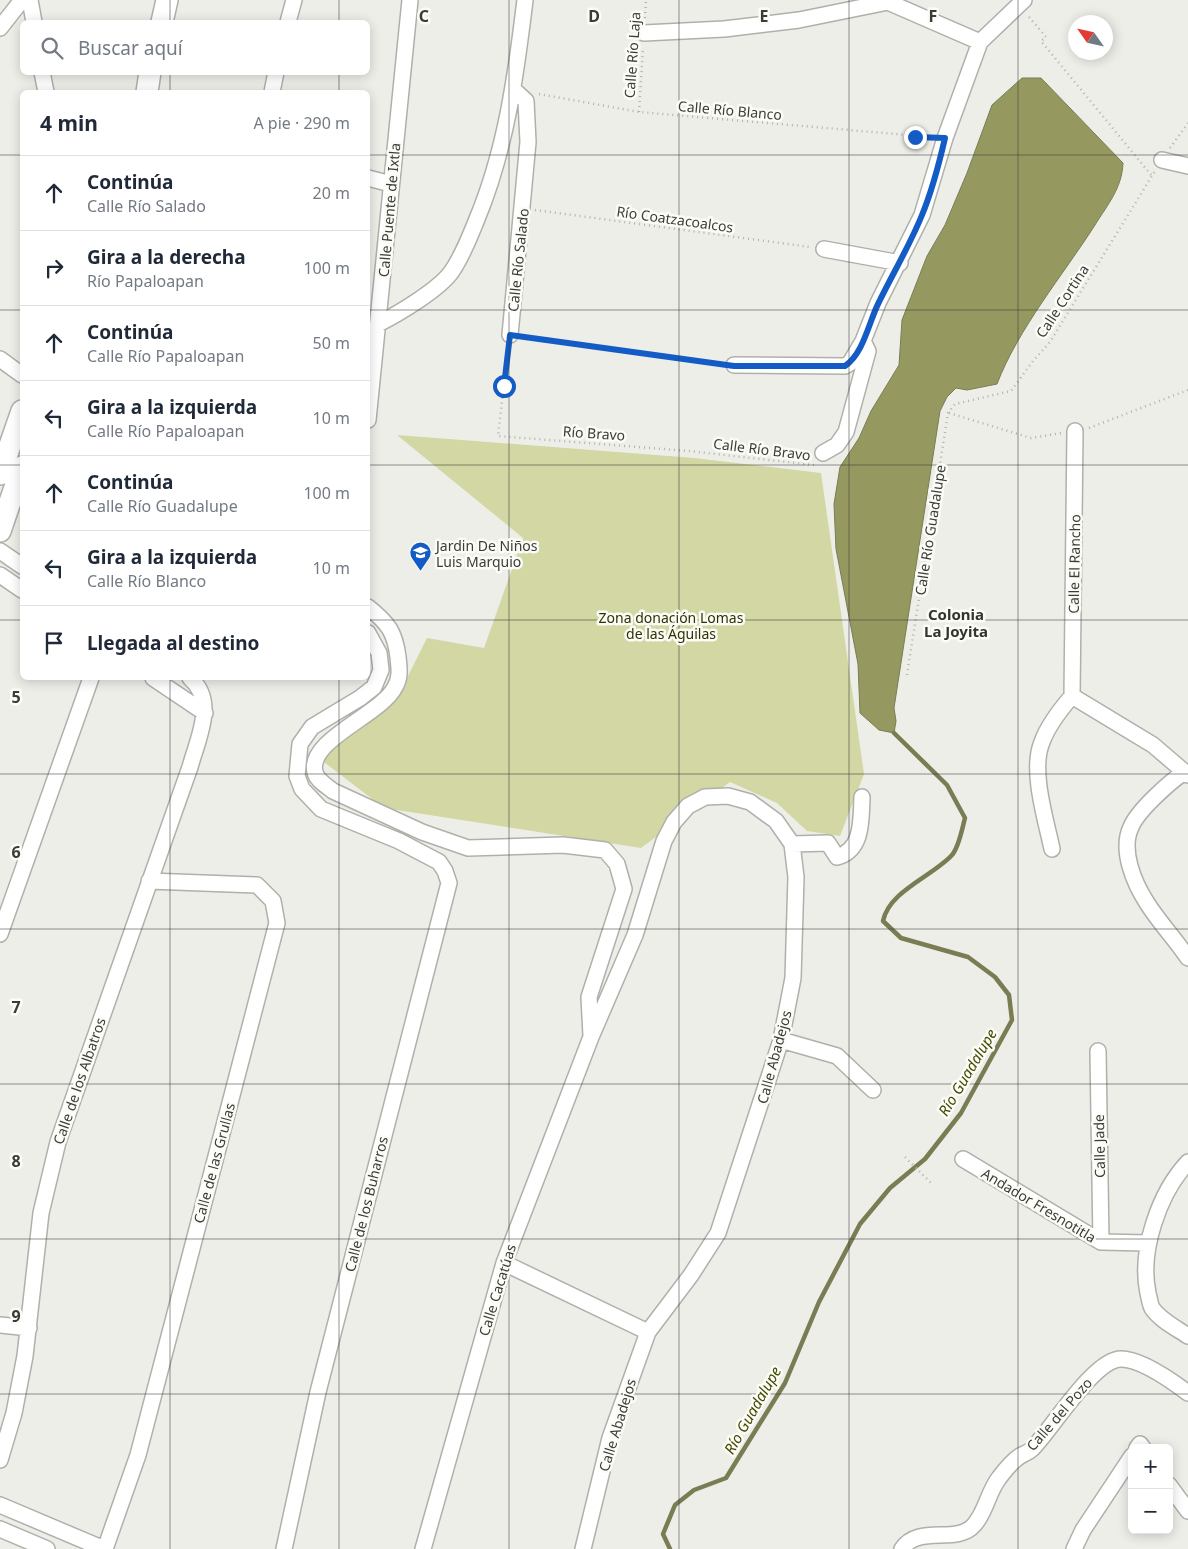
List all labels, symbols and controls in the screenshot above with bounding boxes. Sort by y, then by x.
text: C [419,5,429,27]
text: D [588,5,600,27]
text: E [760,5,769,27]
text: F [929,5,937,27]
street label: Calle Río Laja [620,11,644,99]
north arrow [1068,15,1113,60]
search box [20,20,370,75]
icon: search [38,34,66,62]
text: Buscar aquí [78,35,183,61]
street label: Calle Río Blanco [677,96,783,124]
text: 4 min [40,109,98,137]
text: A pie · 290 m [253,112,350,134]
route end [904,126,927,149]
street label: Calle Puente de Ixtla [374,142,404,278]
text: Continúa [87,169,173,195]
icon: ahead [40,179,68,207]
text: 20 m [313,182,350,204]
text: Calle Río Salado [87,195,206,217]
street label: Río Coatzacoalcos [615,201,735,237]
street label: Calle Río Salado [503,207,533,313]
text: Gira a la derecha [87,244,246,270]
icon: right [40,254,68,282]
text: 100 m [303,257,350,279]
street label: Calle Cortina [1031,261,1093,341]
text: Río Papaloapan [87,270,204,292]
text: Continúa [87,319,173,345]
icon: ahead [40,329,68,357]
text: 50 m [313,332,350,354]
text: Calle Río Papaloapan [87,345,244,367]
route start [493,375,516,398]
text: Gira a la izquierda [87,394,257,420]
icon: left [40,404,68,432]
text: 10 m [313,407,350,429]
text: Calle Río Papaloapan [87,420,244,442]
street label: Río Bravo [562,421,626,445]
street label: Calle Río Bravo [712,434,812,464]
street label: Calle Río Guadalupe [910,463,950,597]
text: Continúa [87,469,173,495]
icon: ahead [40,479,68,507]
text: 100 m [303,482,350,504]
text: Calle Río Guadalupe [87,495,238,517]
street label: Calle El Rancho [1064,514,1084,614]
place label: Jardin De Niños Luis Marquio [434,536,538,571]
school or university icon: Jardin De Niños Luis Marquio [408,541,432,572]
text: Gira a la izquierda [87,544,257,570]
icon: left [40,554,68,582]
text: 10 m [313,557,350,579]
text: Calle Río Blanco [87,570,206,592]
district label: Colonia La Joyita [924,604,988,641]
park label: Zona donación Lomas de las Águilas [599,608,744,643]
icon: arrive [40,629,68,657]
text: Llegada al destino [87,630,259,656]
text: 5 [11,686,21,708]
text: 6 [11,841,21,863]
text: 7 [11,996,21,1018]
street label: Calle Abadejos [752,1008,796,1106]
street label: Calle de los Albatros [48,1015,110,1147]
water label: Río Guadalupe [933,1024,1001,1119]
street label: Calle de las Grullas [189,1100,239,1225]
street label: Calle Jade [1089,1114,1109,1178]
street label: Calle de los Buharros [340,1134,392,1274]
text: 8 [11,1150,21,1172]
street label: Andador Fresnotitla [978,1163,1100,1247]
street label: Calle Cacatúas [474,1242,520,1338]
text: 9 [11,1305,21,1327]
water label: Río Guadalupe [719,1362,785,1457]
street label: Calle del Pozo [1022,1373,1096,1455]
street label: Calle Abadejos [594,1376,640,1474]
map controls [1128,1444,1173,1534]
button: + [1128,1444,1173,1489]
button: − [1128,1489,1173,1534]

